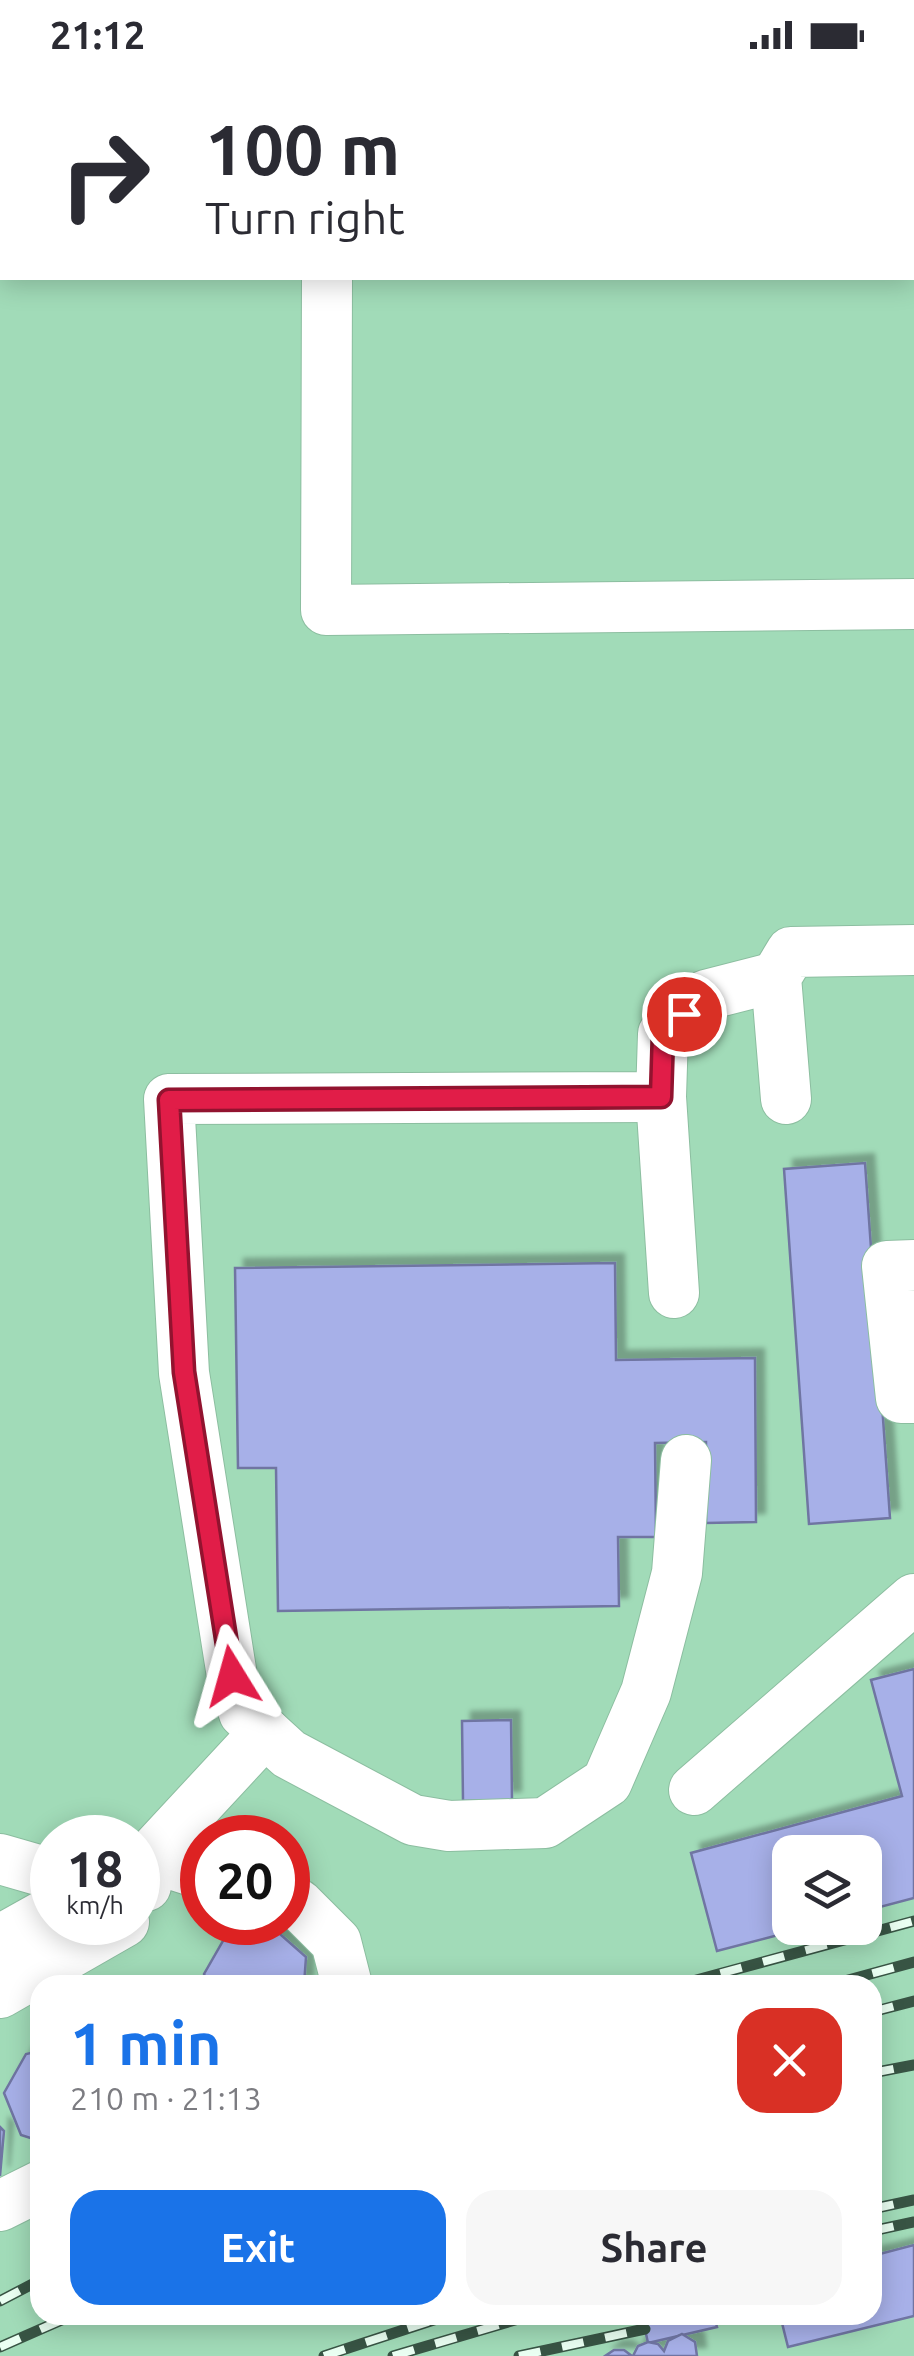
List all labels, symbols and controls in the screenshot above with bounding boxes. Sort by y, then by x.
text: 21:12 [50,14,145,56]
icon: right [40,110,170,240]
text: 100 m [205,110,400,188]
text: Turn right [205,192,405,243]
pin [642,972,727,1057]
icon: arrive [657,987,712,1042]
position arrow [180,1624,284,1728]
speed limit sign: 20 [180,1815,310,1945]
map controls [772,1835,882,1945]
button: layers [772,1835,882,1945]
text: 18 [67,1840,123,1896]
text: km/h [66,1891,124,1919]
button: close [737,2008,842,2113]
text: 1 min [70,2009,222,2076]
text: 210 m · 21:13 [70,2080,262,2116]
button: Exit [70,2190,446,2305]
button: Share [466,2190,842,2305]

